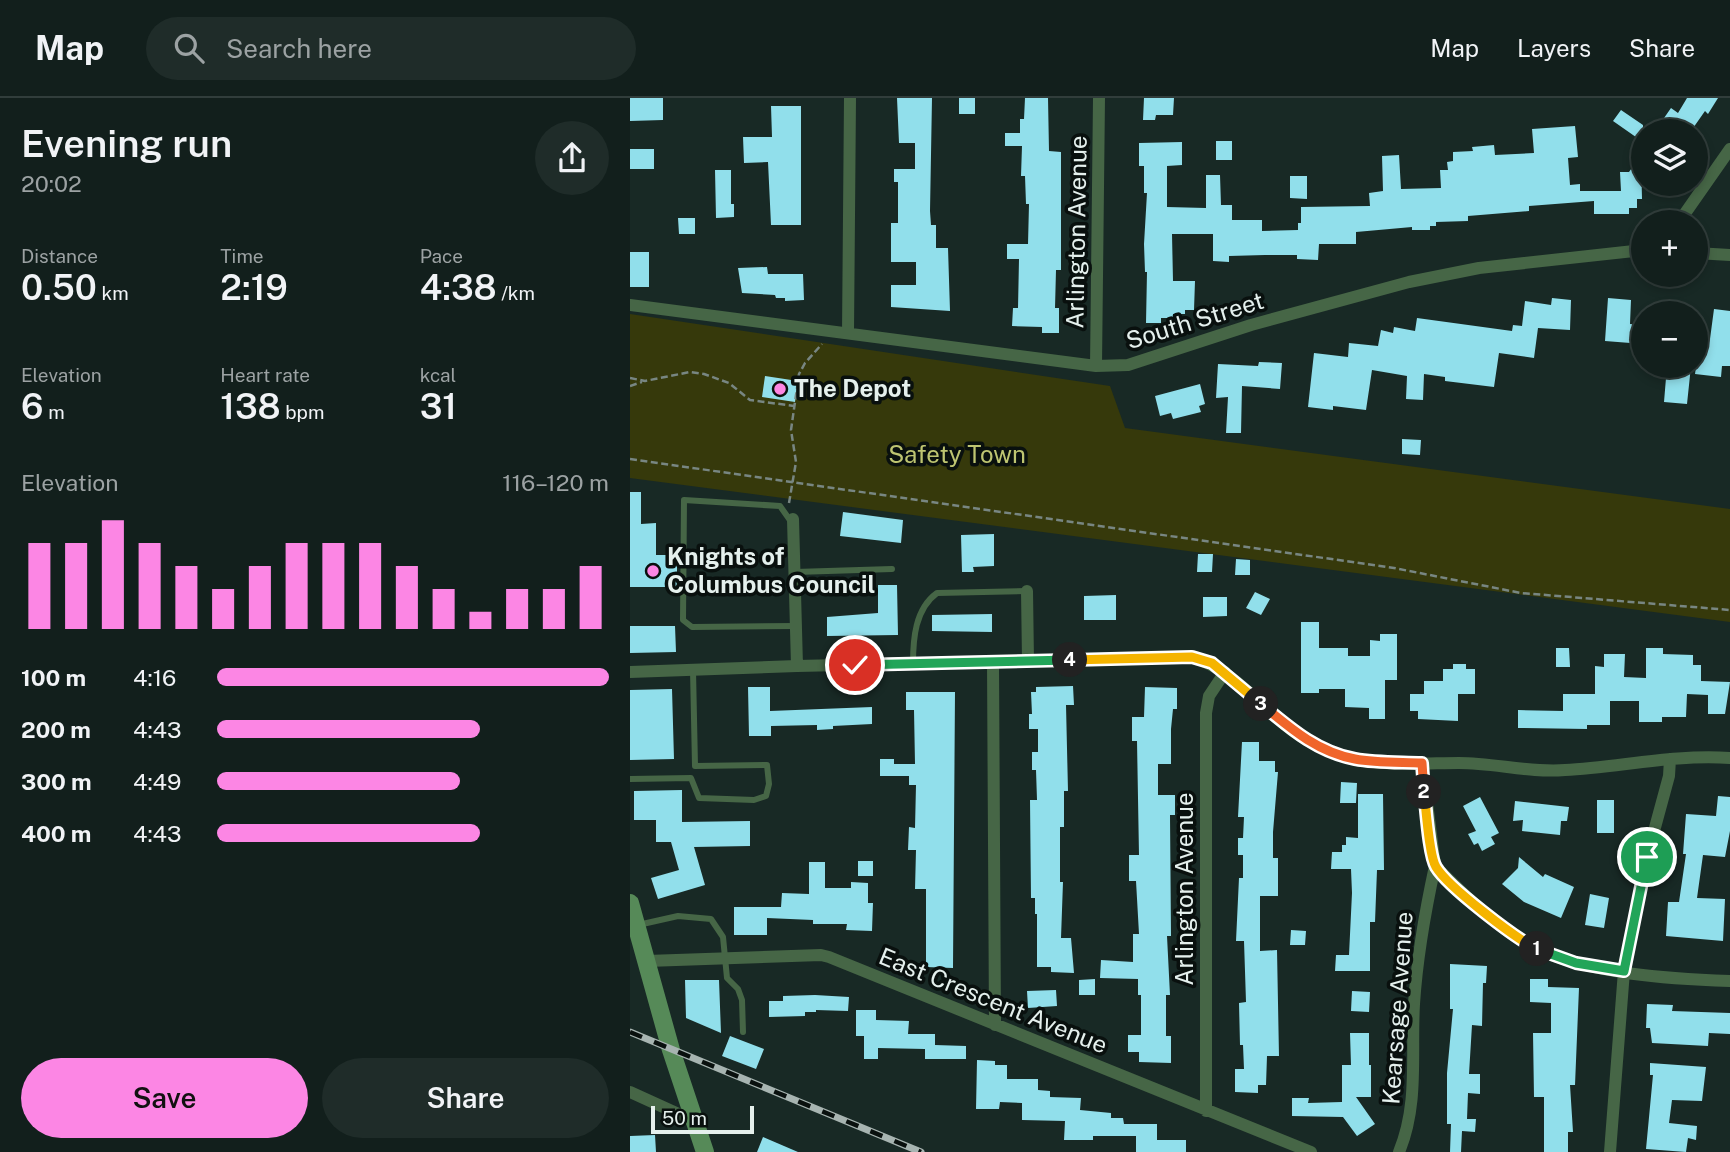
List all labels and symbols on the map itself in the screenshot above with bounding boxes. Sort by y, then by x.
street label: Arlington Avenue [1060,135,1092,329]
street label: South Street [1122,286,1267,354]
place label: The Depot [794,374,911,402]
marker: The Depot [772,381,788,397]
park label: Safety Town [888,440,1026,468]
place label: Knights of Columbus Council [667,542,875,598]
marker: Knights of Columbus Council [645,563,661,579]
pin [825,635,885,695]
pin: 4 [1052,642,1088,678]
pin: 3 [1244,686,1278,722]
pin: 2 [1406,774,1442,810]
street label: Arlington Avenue [1170,792,1198,986]
pin [1617,827,1677,887]
street label: Kearsage Avenue [1376,910,1418,1105]
pin: 1 [1520,932,1555,966]
street label: East Crescent Avenue [875,941,1112,1059]
scale bar [651,1103,754,1135]

